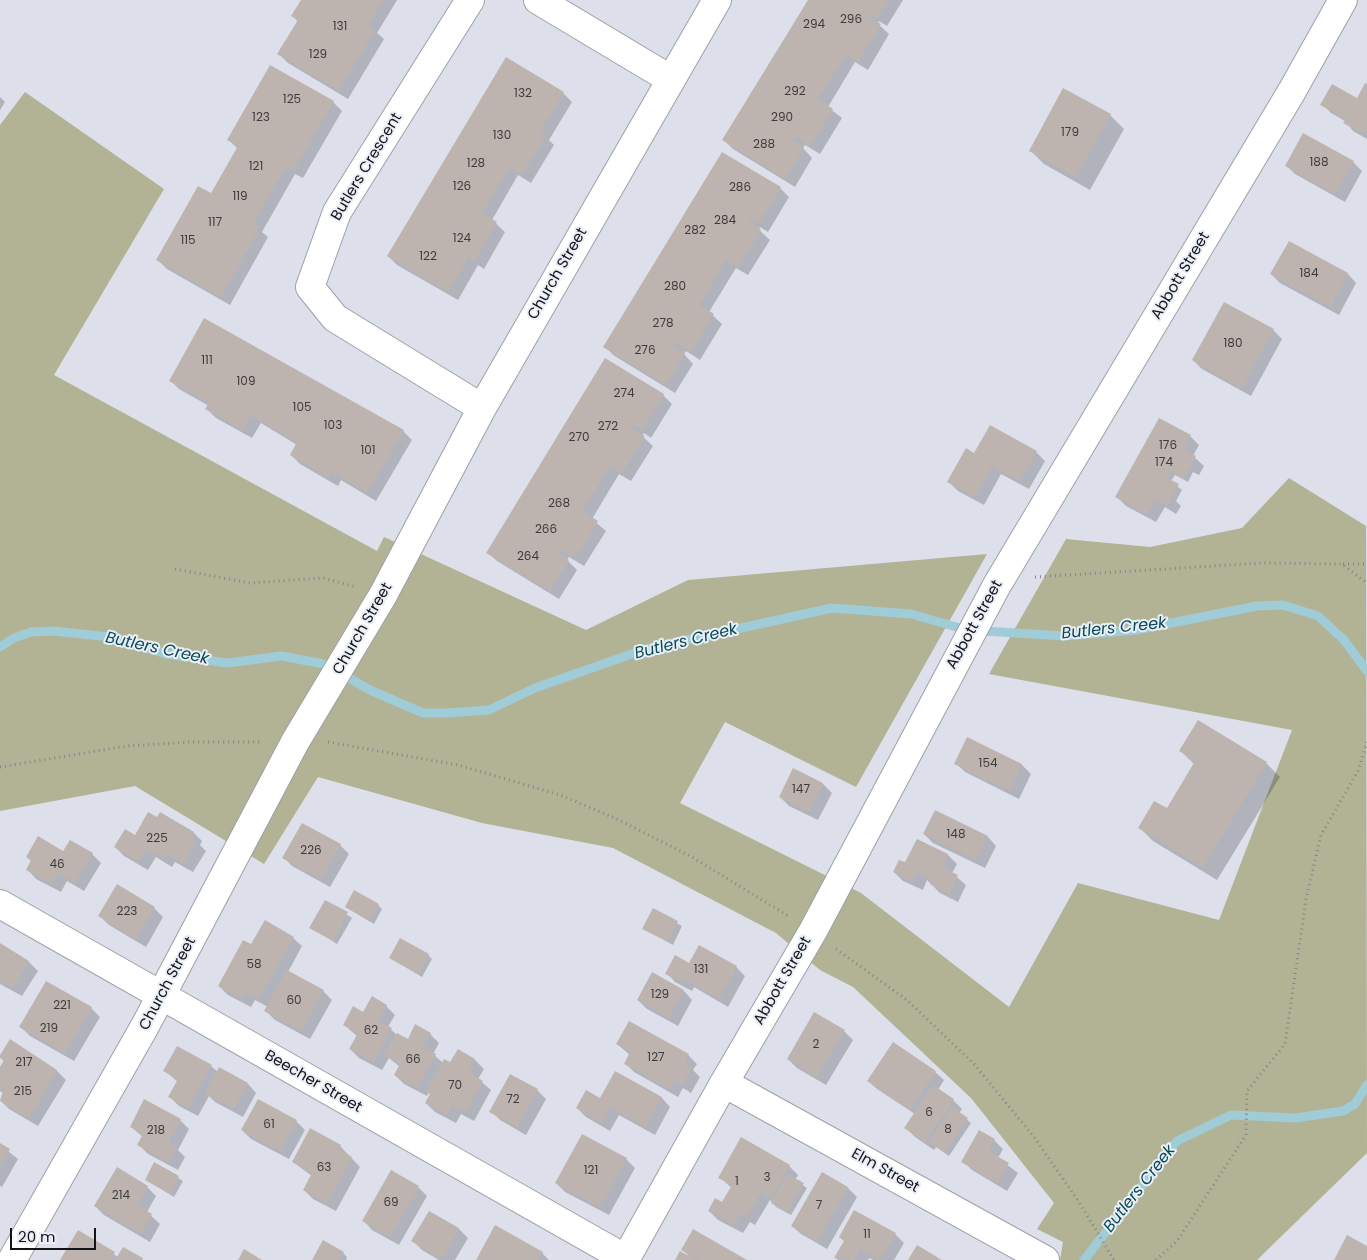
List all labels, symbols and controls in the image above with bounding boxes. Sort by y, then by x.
house number: 296 [840,13,862,27]
house number: 294 [803,18,825,32]
house number: 131 [333,20,347,34]
house number: 129 [309,48,327,62]
house number: 292 [784,85,806,99]
house number: 132 [514,87,532,101]
house number: 125 [283,93,301,107]
street label: Butlers Crescent [328,110,406,224]
house number: 123 [252,111,270,125]
house number: 290 [771,111,793,125]
house number: 179 [1061,126,1079,140]
house number: 130 [493,129,511,143]
house number: 288 [753,138,775,152]
house number: 188 [1310,156,1328,170]
house number: 128 [467,157,485,171]
house number: 121 [249,160,263,174]
house number: 126 [453,180,471,194]
house number: 286 [729,181,751,195]
house number: 119 [232,190,248,204]
house number: 284 [714,214,736,228]
house number: 117 [208,216,222,230]
house number: 282 [684,224,706,238]
street label: Church Street [524,225,592,323]
street label: Abbott Street [1148,229,1214,323]
house number: 124 [453,232,471,246]
house number: 115 [180,234,196,248]
house number: 122 [419,250,437,264]
house number: 184 [1300,267,1318,281]
house number: 280 [664,280,686,294]
house number: 278 [652,317,674,331]
house number: 180 [1224,337,1242,351]
house number: 276 [634,344,656,358]
house number: 111 [201,354,213,368]
house number: 109 [237,375,255,389]
house number: 274 [614,387,634,401]
house number: 105 [293,401,311,415]
house number: 103 [324,419,342,433]
house number: 272 [598,420,618,434]
house number: 270 [569,431,589,445]
house number: 176 [1159,439,1177,453]
house number: 101 [360,444,376,458]
house number: 174 [1155,456,1173,470]
house number: 268 [548,497,570,511]
house number: 266 [535,523,557,537]
house number: 264 [517,550,539,564]
street label: Abbott Street [943,577,1007,673]
street label: Church Street [329,580,397,678]
water label: Butlers Creek [1061,614,1167,644]
water label: Butlers Creek [633,620,739,664]
water label: Butlers Creek [104,629,210,669]
house number: 154 [979,757,997,771]
house number: 147 [792,783,810,797]
house number: 148 [947,828,965,842]
house number: 225 [146,832,168,846]
house number: 226 [300,844,322,858]
house number: 46 [49,858,65,872]
house number: 223 [117,905,137,919]
street label: Church Street [136,934,200,1034]
street label: Abbott Street [750,934,816,1028]
house number: 58 [246,958,262,972]
house number: 131 [694,963,708,977]
house number: 129 [651,988,669,1002]
house number: 60 [286,994,302,1008]
house number: 221 [53,999,71,1013]
house number: 219 [40,1022,58,1036]
house number: 62 [364,1024,378,1038]
house number: 2 [813,1038,819,1052]
street label: Beecher Street [261,1047,365,1117]
house number: 127 [647,1051,665,1065]
house number: 66 [405,1053,421,1067]
house number: 217 [15,1056,33,1070]
house number: 70 [448,1079,462,1093]
house number: 215 [14,1085,32,1099]
house number: 72 [506,1093,520,1107]
house number: 6 [925,1106,933,1120]
house number: 61 [263,1118,275,1132]
house number: 8 [944,1123,952,1137]
house number: 218 [147,1124,165,1138]
water label: Butlers Creek [1100,1142,1180,1236]
street label: Elm Street [848,1145,922,1197]
house number: 63 [317,1161,331,1175]
house number: 121 [584,1164,598,1178]
house number: 3 [763,1171,771,1185]
house number: 1 [735,1175,739,1189]
house number: 214 [112,1189,130,1203]
house number: 69 [383,1196,399,1210]
house number: 7 [816,1199,822,1213]
scale bar [12,1218,99,1250]
text: 20 m [18,1226,56,1247]
house number: 11 [863,1228,871,1242]

